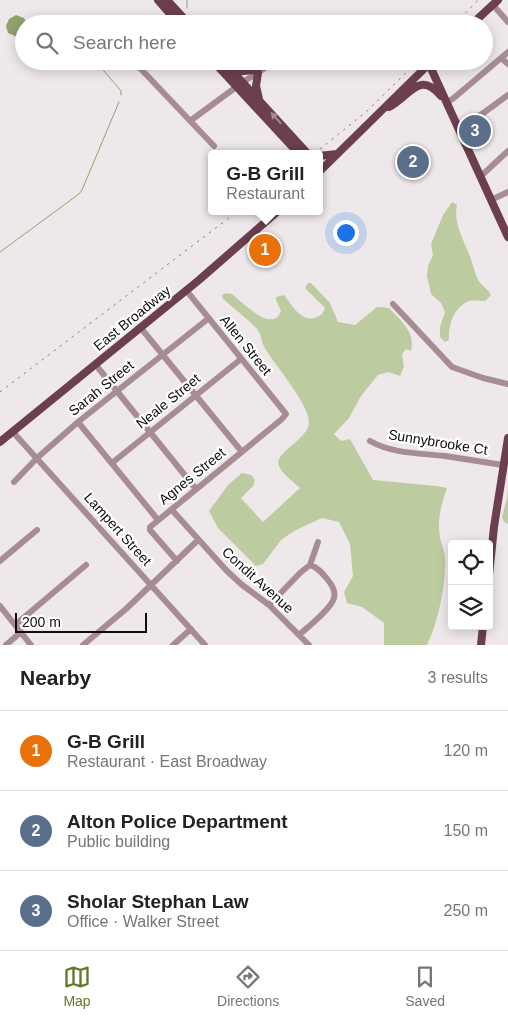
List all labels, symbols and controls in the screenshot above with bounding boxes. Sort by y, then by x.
search box [15,15,493,70]
icon: search [33,29,61,57]
text: Search here [73,32,177,53]
one-way arrow [270,111,281,124]
pin: 3 [459,112,491,150]
pin: 2 [397,143,429,181]
popup [208,150,323,215]
text: G-B Grill [226,163,304,184]
text: Restaurant [226,185,305,202]
your location [333,220,359,246]
pin: 1 [249,231,281,269]
street label: East Broadway [90,282,174,354]
street label: Allen Street [217,312,275,378]
street label: Sarah Street [65,357,137,419]
street label: Neale Street [133,370,203,432]
street label: Sunnybrooke Ct [387,426,489,458]
street label: Agnes Street [156,444,229,508]
street label: Lampert Street [81,489,155,569]
map controls [448,540,493,630]
button: locate [448,540,493,585]
street label: Condit Avenue [219,544,297,616]
button: layers [448,585,493,630]
scale bar [15,610,148,633]
text: 200 m [22,614,61,630]
text: Nearby [20,666,91,689]
text: 3 results [428,669,488,686]
text: G-B Grill [67,731,145,752]
text: 1 [32,742,40,759]
text: 120 m [444,742,488,759]
text: Restaurant · East Broadway [67,753,267,770]
text: Alton Police Department [67,811,288,832]
text: 2 [32,822,40,839]
text: 150 m [444,822,488,839]
text: Public building [67,833,170,850]
text: Sholar Stephan Law [67,891,249,912]
text: 3 [32,902,40,919]
text: 250 m [444,902,488,919]
text: Office · Walker Street [67,913,219,930]
tab: Map [63,963,91,1009]
tab: Directions [217,963,279,1009]
tab: Saved [405,963,445,1009]

